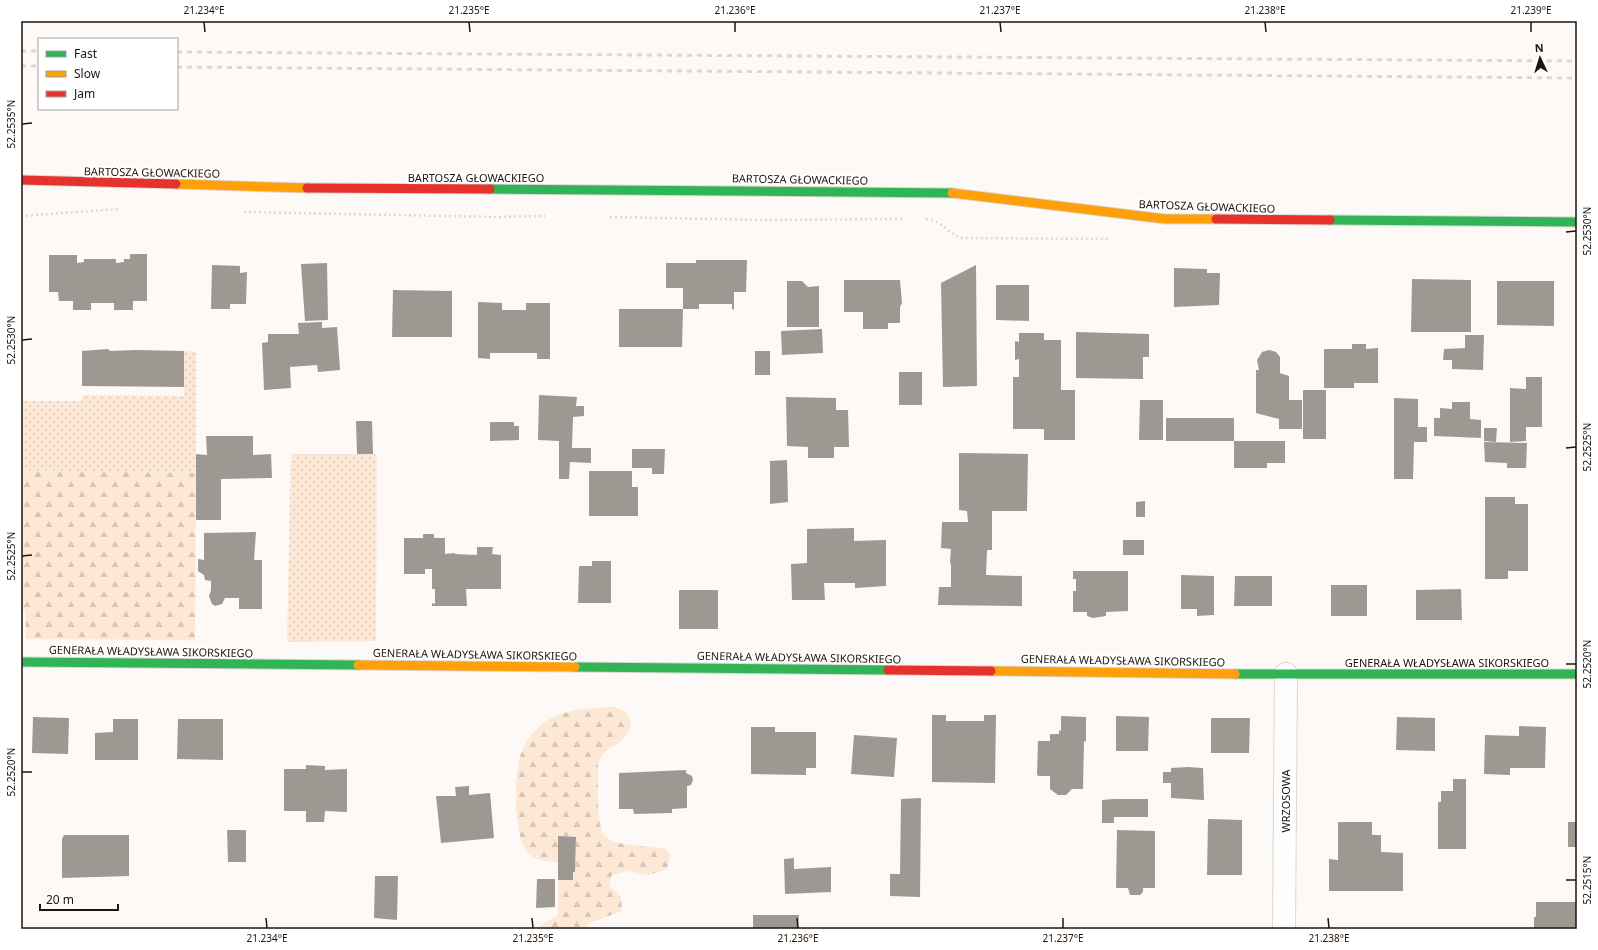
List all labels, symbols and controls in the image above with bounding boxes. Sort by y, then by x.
text: 21.234°E [183,3,225,17]
text: 21.235°E [448,3,490,17]
text: 21.236°E [714,3,756,17]
text: 21.237°E [979,3,1021,17]
text: 21.238°E [1244,3,1286,17]
text: 21.239°E [1510,3,1552,17]
legend [38,38,178,110]
north arrow [1520,38,1560,78]
text: N [1534,40,1544,55]
text: Fast [74,45,98,62]
text: Slow [74,65,101,82]
text: Jam [73,85,95,102]
text: 52.2535°N [4,100,18,148]
street label: BARTOSZA GŁOWACKIEGO [84,163,220,181]
street label: BARTOSZA GŁOWACKIEGO [408,170,544,185]
street label: BARTOSZA GŁOWACKIEGO [732,170,868,188]
street label: BARTOSZA GŁOWACKIEGO [1138,196,1276,216]
text: 52.2530°N [1580,207,1594,255]
text: 52.2530°N [4,316,18,364]
text: 52.2525°N [1580,423,1594,471]
text: 52.2525°N [4,532,18,580]
text: 52.2520°N [1580,640,1594,688]
street label: GENERAŁA WŁADYSŁAWA SIKORSKIEGO [49,642,253,660]
street label: GENERAŁA WŁADYSŁAWA SIKORSKIEGO [373,645,577,663]
street label: GENERAŁA WŁADYSŁAWA SIKORSKIEGO [697,648,901,666]
street label: GENERAŁA WŁADYSŁAWA SIKORSKIEGO [1021,651,1225,669]
street label: GENERAŁA WŁADYSŁAWA SIKORSKIEGO [1345,655,1549,670]
text: 52.2520°N [4,748,18,796]
street label: WRZOSOWA [1278,768,1293,833]
text: 52.2515°N [1580,856,1594,904]
scale bar [40,886,118,912]
text: 20 m [46,891,74,908]
text: 21.234°E [246,931,288,945]
text: 21.235°E [512,931,554,945]
text: 21.236°E [777,931,819,945]
text: 21.237°E [1042,931,1084,945]
text: 21.238°E [1308,931,1350,945]

